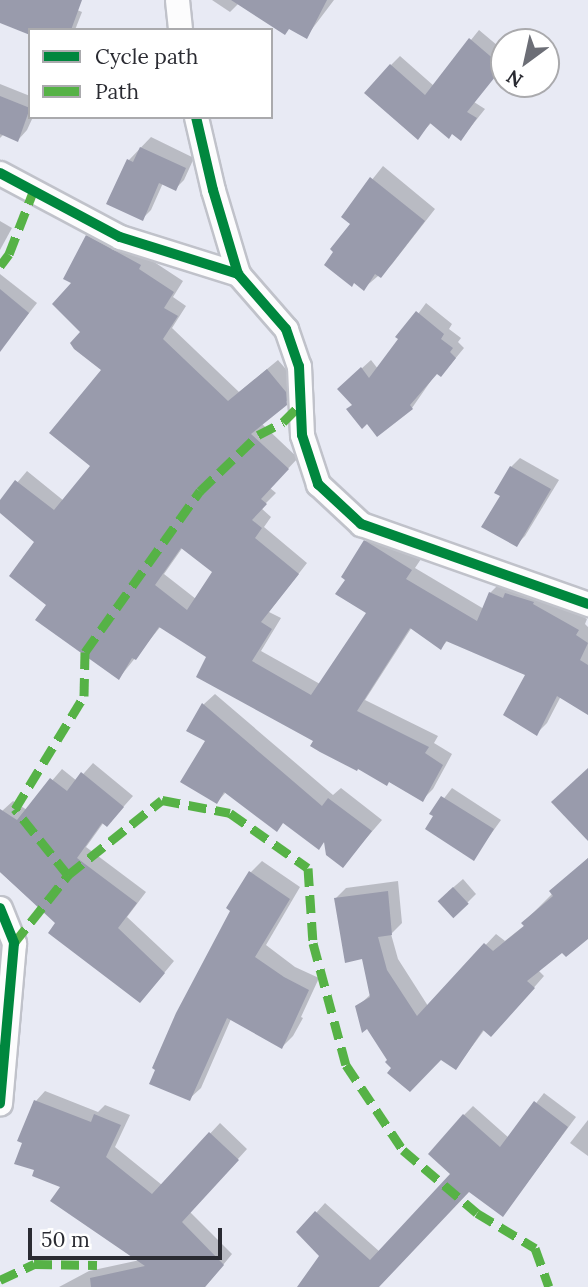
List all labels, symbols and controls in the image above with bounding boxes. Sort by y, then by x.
legend [28,28,273,119]
north arrow [490,28,560,98]
text: Cycle path [95,43,198,70]
text: N [502,65,527,93]
text: Path [95,78,139,105]
scale bar [32,1214,226,1258]
text: 50 m [41,1226,90,1253]

